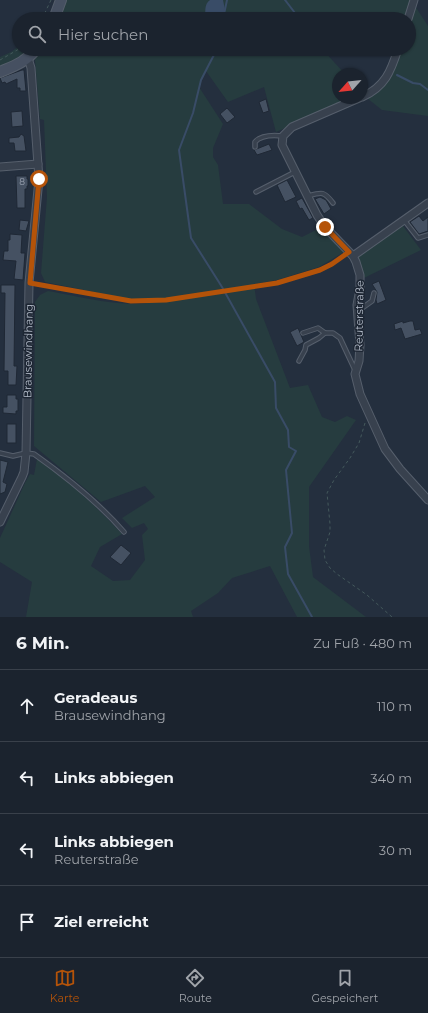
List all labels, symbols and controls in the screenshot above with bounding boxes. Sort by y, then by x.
search box [12,12,416,56]
icon: search [26,23,48,45]
text: Hier suchen [58,25,148,44]
north arrow [332,68,368,104]
route start [30,170,48,188]
house number: 8 [19,176,25,187]
route end [316,218,334,236]
street label: Reuterstraße [351,280,367,352]
street label: Brausewindhang [20,304,36,398]
text: 6 Min. [16,633,69,653]
text: Zu Fuß · 480 m [313,635,412,651]
text: Geradeaus [54,688,137,707]
icon: ahead [16,695,38,717]
text: 110 m [377,698,412,714]
text: Brausewindhang [54,707,166,723]
icon: left [16,767,38,789]
text: Links abbiegen [54,768,174,787]
text: 340 m [370,770,412,786]
text: Links abbiegen [54,832,174,851]
icon: left [16,839,38,861]
text: 30 m [379,842,412,858]
text: Reuterstraße [54,851,139,867]
icon: arrive [16,911,38,933]
text: Ziel erreicht [54,912,149,931]
tab: Karte [50,967,79,1005]
tab: Route [179,967,212,1005]
tab: Gespeichert [311,967,378,1005]

